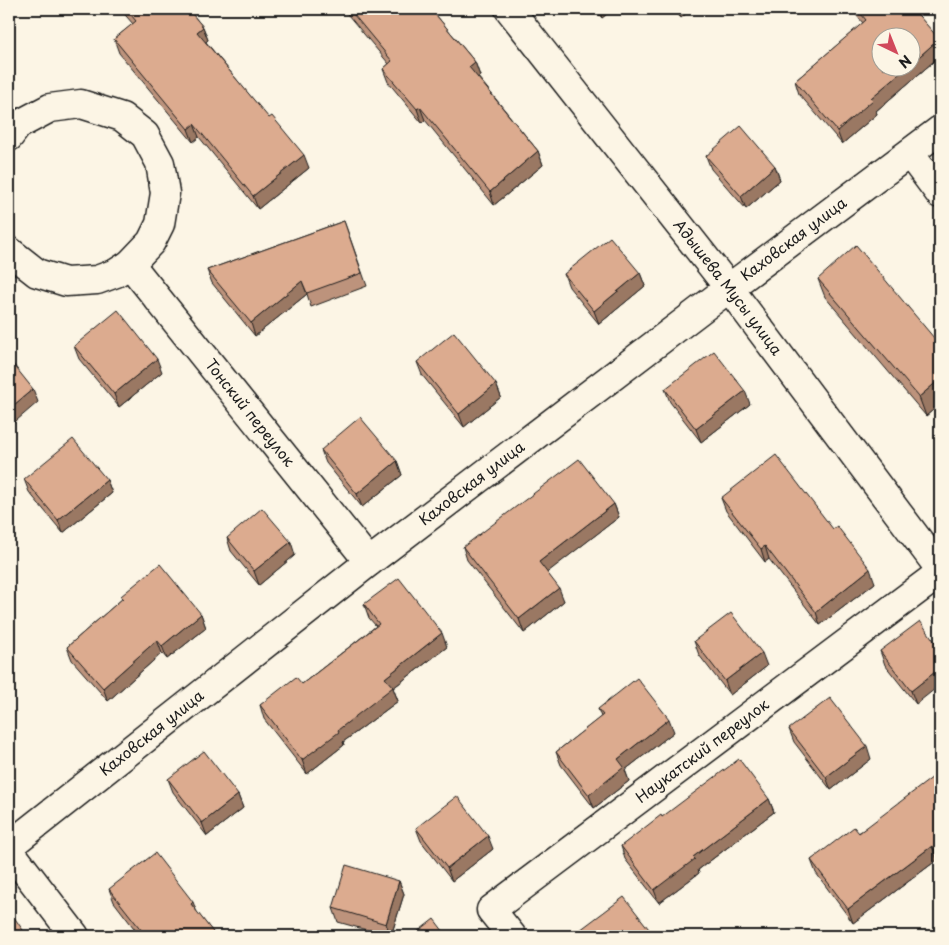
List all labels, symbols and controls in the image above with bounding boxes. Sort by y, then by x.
north arrow [872,28,922,78]
text: N [894,50,916,73]
street label: Каховская улица [735,190,851,286]
street label: Адышева Мусы улица [669,214,789,360]
street label: Тонский переулок [200,353,301,471]
street label: Каховская улица [413,434,529,530]
street label: Каховская улица [94,683,209,781]
street label: Наукатский переулок [630,692,773,808]

